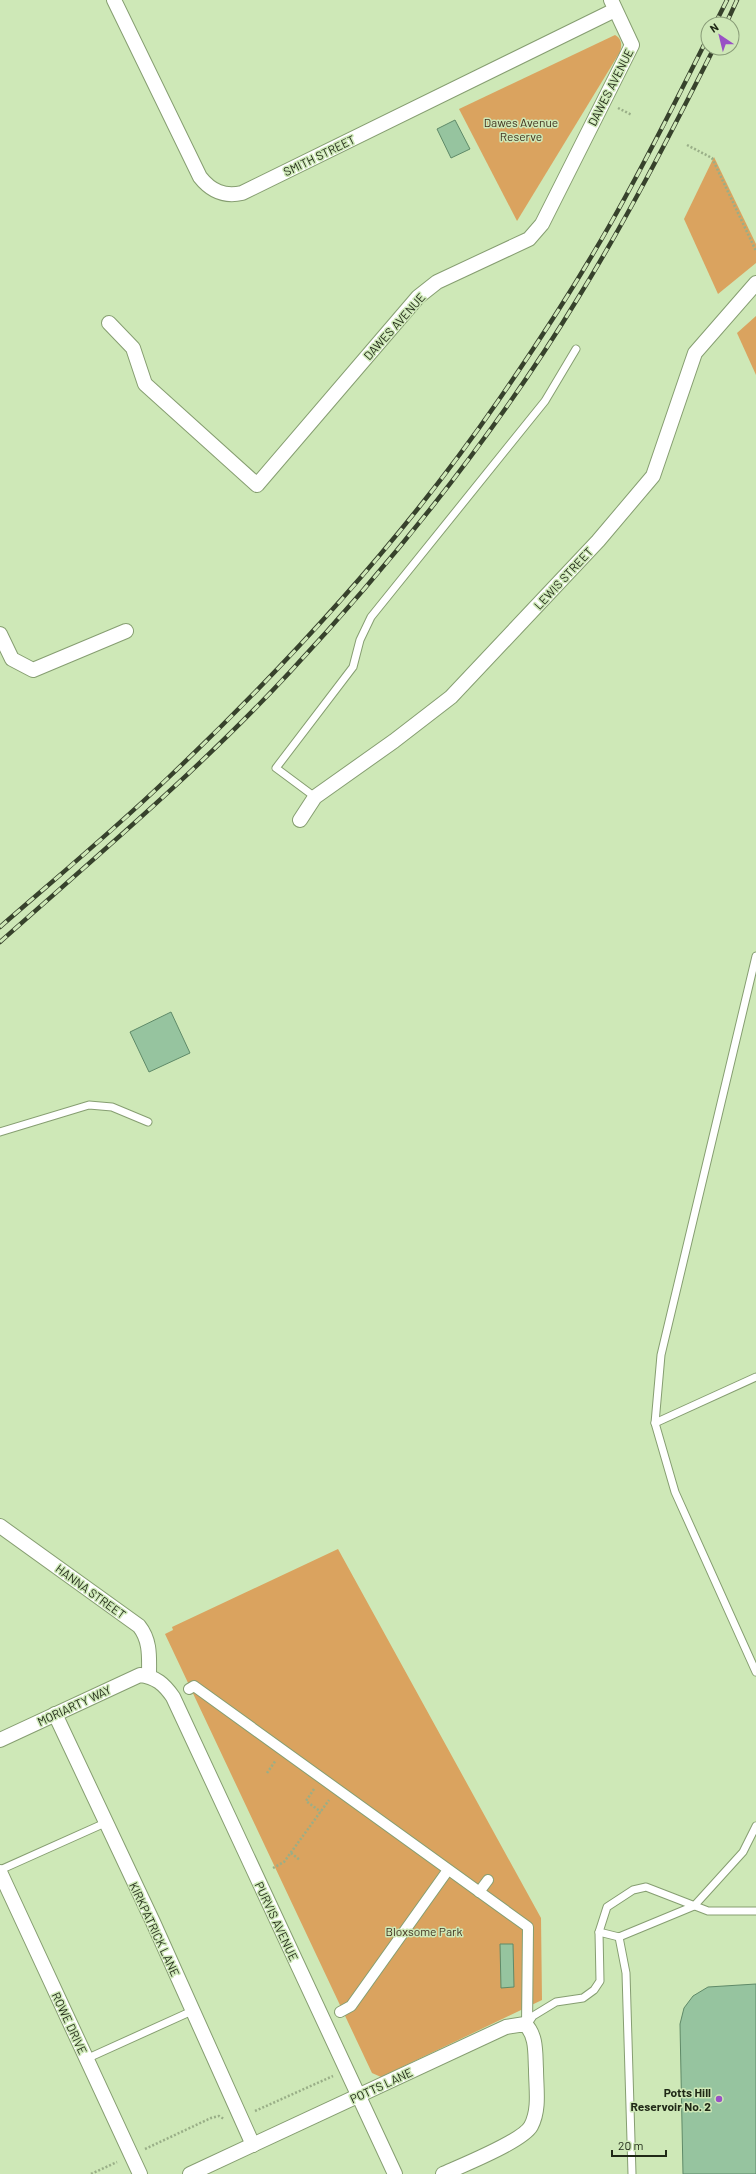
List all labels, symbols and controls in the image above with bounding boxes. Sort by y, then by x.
north arrow [700,16,740,56]
text: N [707,20,721,35]
street label: DAWES AVENUE [584,46,636,128]
park label: Dawes Avenue Reserve [484,115,558,143]
street label: SMITH STREET [281,132,357,178]
street label: DAWES AVENUE [360,290,428,362]
street label: LEWIS STREET [531,544,595,612]
street label: HANNA STREET [53,1561,129,1621]
street label: MORIARTY WAY [35,1682,113,1728]
street label: PURVIS AVENUE [253,1879,301,1963]
street label: KIRKPATRICK LANE [127,1880,183,1978]
park label: Bloxsome Park [386,1924,462,1938]
street label: ROWE DRIVE [50,1990,90,2056]
street label: POTTS LANE [348,2064,414,2106]
place label: Potts Hill Reservoir No. 2 [631,2085,711,2113]
marker: Potts Hill Reservoir No. 2 [714,2094,724,2104]
scale bar [612,2132,666,2158]
text: 20 m [618,2138,644,2152]

